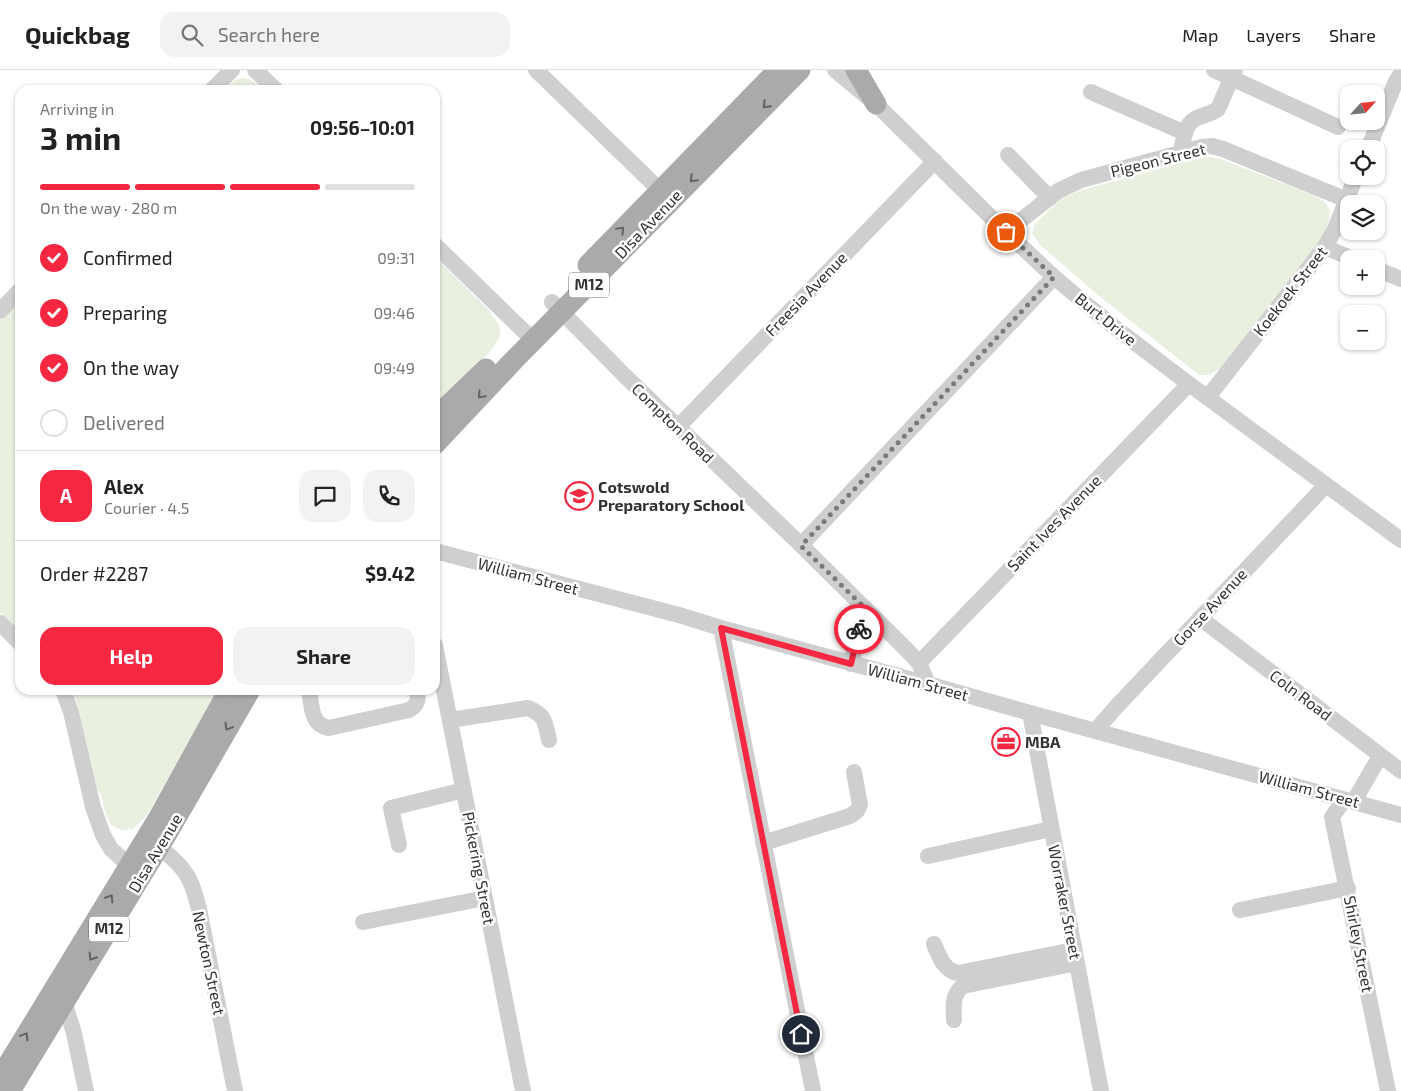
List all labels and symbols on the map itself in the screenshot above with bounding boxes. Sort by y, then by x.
north arrow [1340,85,1385,130]
one-way arrow [763,99,772,108]
street label: Pigeon Street [1108,139,1207,180]
one-way arrow [690,173,699,182]
street label: Disa Avenue [610,185,685,262]
pin [985,211,1027,253]
one-way arrow [615,227,624,236]
street label: Koekoek Street [1249,242,1331,339]
street label: Freesia Avenue [761,248,850,340]
road number: M12 [569,272,609,298]
street label: Burt Drive [1072,288,1141,349]
street label: Compton Road [628,379,718,466]
one-way arrow [478,389,487,398]
street label: Saint Ives Avenue [1003,470,1105,575]
place label: Cotswold Preparatory School [598,477,745,515]
school or university icon: Cotswold Preparatory School [564,481,594,511]
street label: William Street [476,553,581,598]
street label: Gorse Avenue [1169,564,1250,649]
courier [834,604,884,654]
street label: William Street [866,659,971,704]
street label: Coln Road [1267,665,1336,724]
one-way arrow [224,722,234,731]
office icon: MBA [991,727,1021,757]
place label: MBA [1025,732,1061,751]
street label: William Street [1257,766,1362,811]
street label: Disa Avenue [124,810,185,895]
street label: Pickering Street [459,810,500,926]
street label: Worraker Street [1045,843,1086,961]
one-way arrow [104,894,113,903]
street label: Shirley Street [1341,894,1378,994]
street label: Newton Street [189,909,230,1017]
road number: M12 [89,916,129,942]
one-way arrow [88,951,98,960]
pin [780,1013,822,1055]
one-way arrow [19,1033,29,1042]

